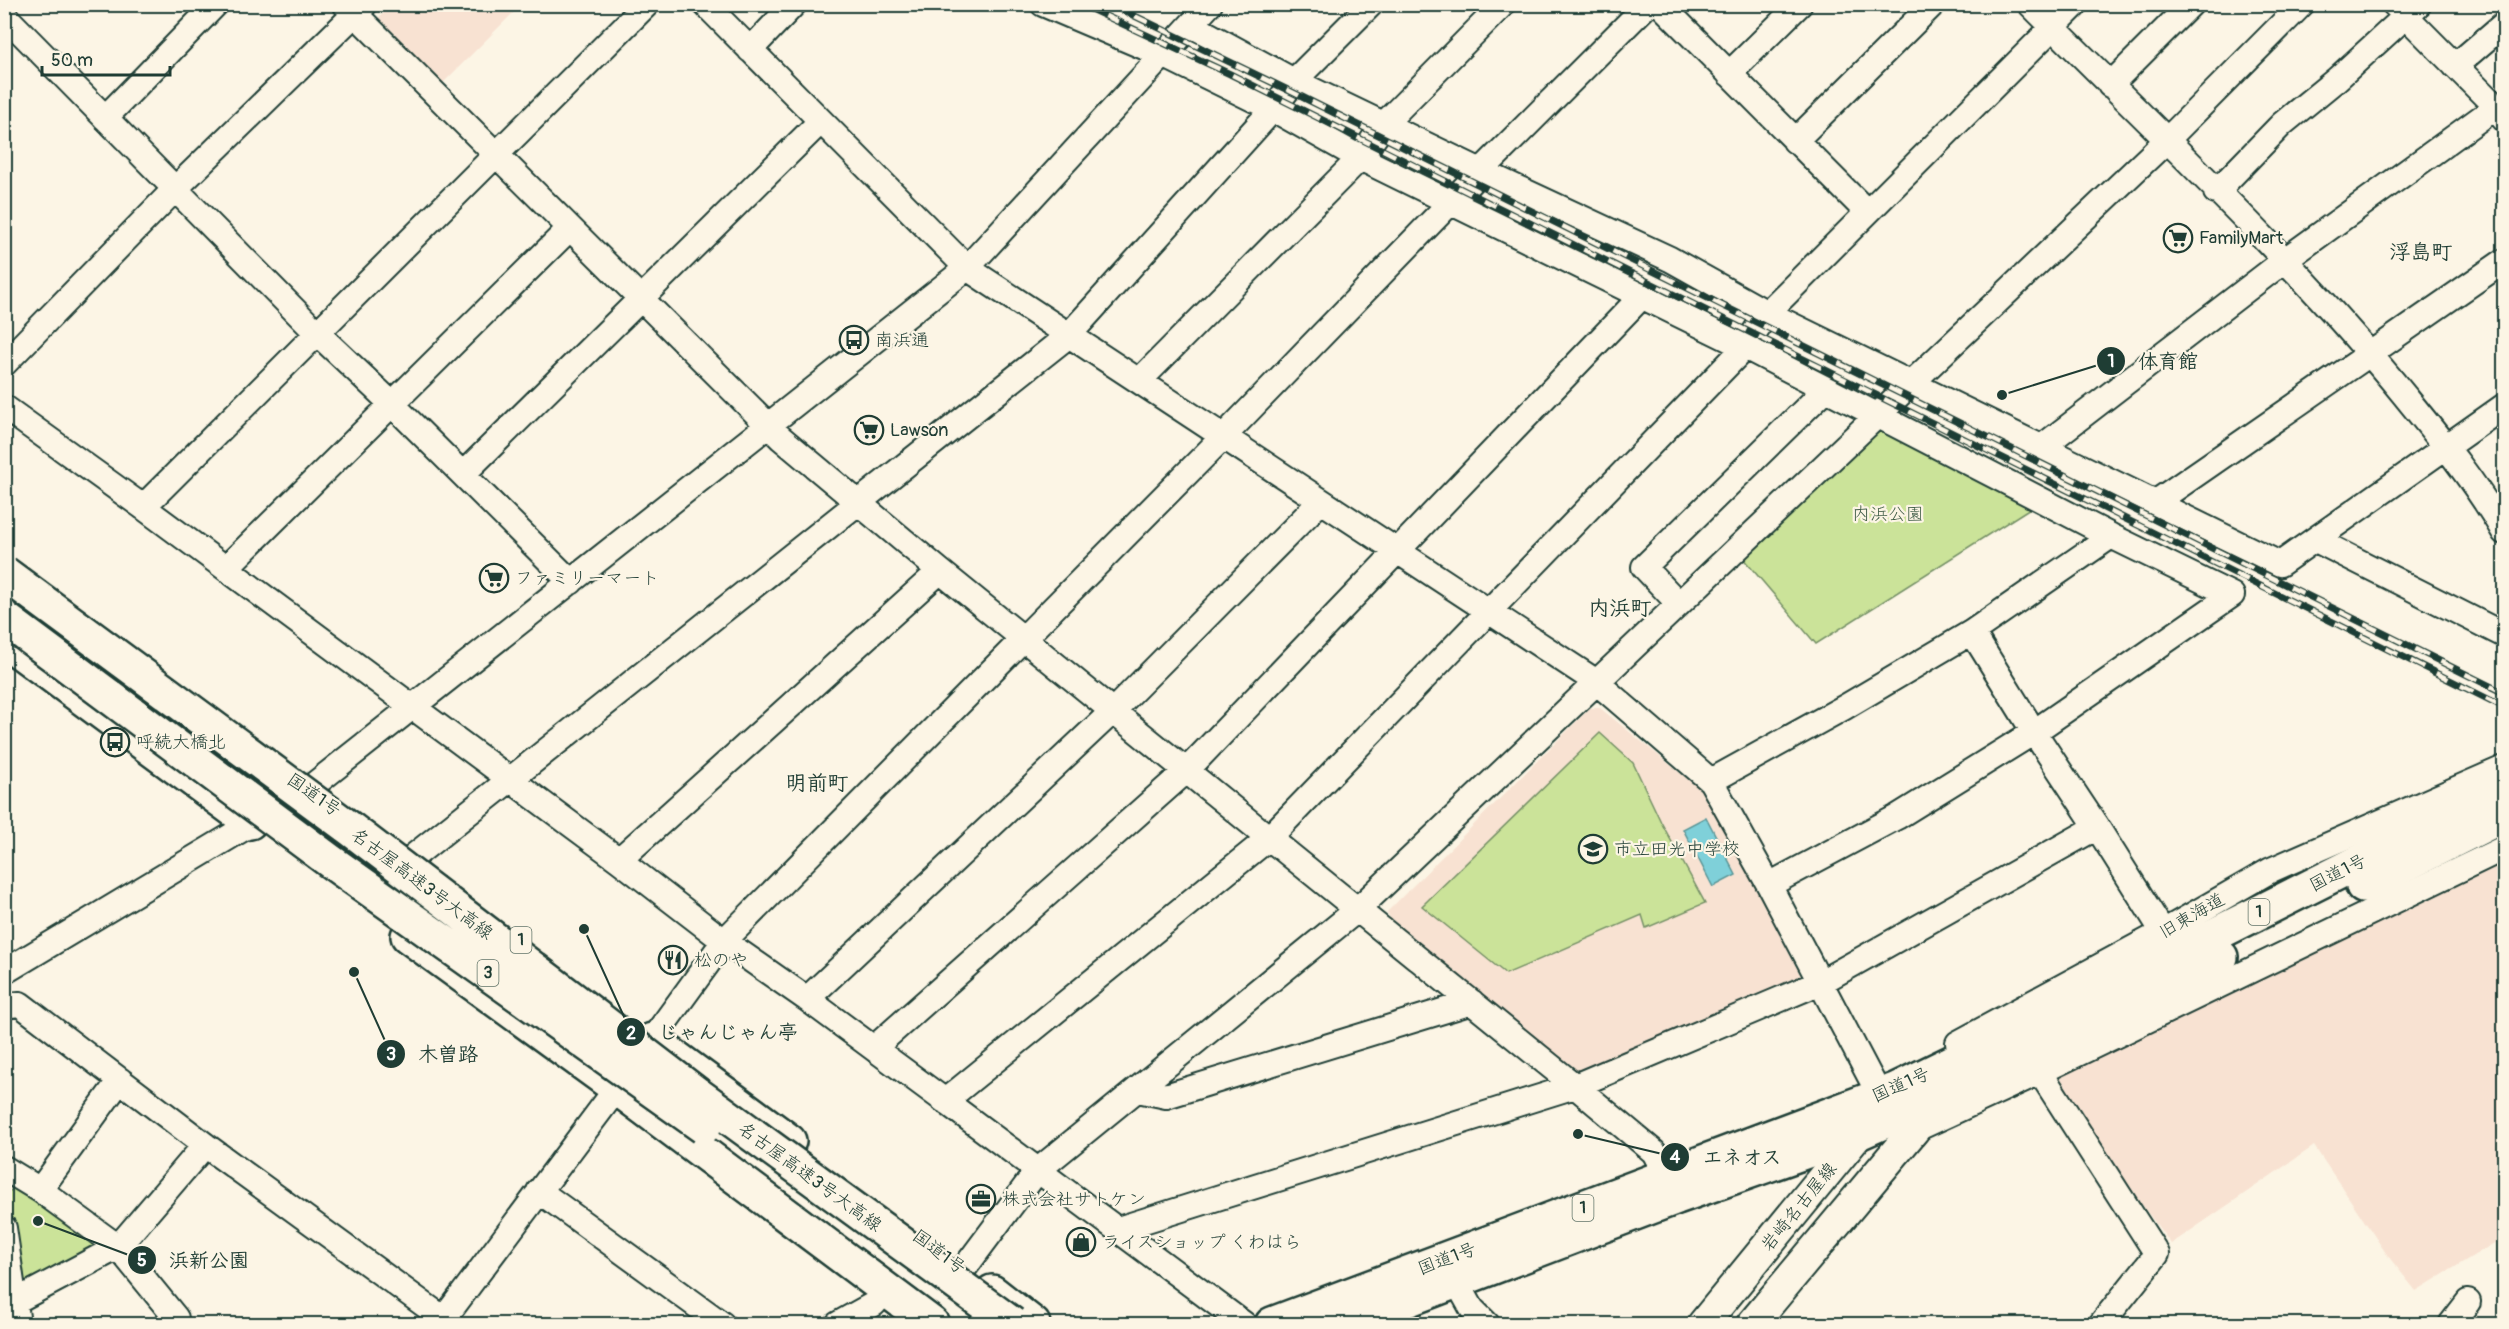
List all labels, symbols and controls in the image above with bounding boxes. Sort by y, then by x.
scale bar [42,39,170,77]
text: 50 m [51,49,93,72]
supermarket icon: FamilyMart [2162,222,2194,254]
place label: FamilyMart [2199,227,2284,250]
district label: 浮島町 [2390,239,2453,266]
bus stop icon: 南浜通 [838,324,870,356]
place label: 南浜通 [875,329,929,352]
callout: 体育館 [2096,342,2210,380]
text: 体育館 [2138,349,2198,374]
text: 1 [2107,350,2115,373]
supermarket icon: Lawson [853,414,885,446]
place label: Lawson [890,419,948,442]
park label: 内浜公園 [1852,503,1924,526]
supermarket icon: ファミリーマート [478,562,510,594]
place label: ファミリーマート [515,567,659,590]
district label: 内浜町 [1589,595,1652,622]
bus stop icon: 呼続大橋北 [99,726,131,758]
place label: 呼続大橋北 [136,731,226,754]
street label: 国道1号 [282,768,346,822]
district label: 明前町 [786,770,849,797]
street label: 名古屋高速3号大高線 [346,823,498,945]
school or university icon: 市立田光中学校 [1577,833,1609,865]
place label: 市立田光中学校 [1614,838,1740,861]
street label: 国道1号 [2306,849,2370,897]
street label: 旧東海道 [2155,888,2229,944]
road number: 1 [2248,899,2270,925]
road number: 1 [510,927,532,953]
restaurant icon: 松のや [657,944,689,976]
place label: 松のや [694,949,748,972]
road number: 3 [478,960,498,986]
callout: じゃんじゃん亭 [616,1013,810,1051]
text: じゃんじゃん亭 [658,1020,798,1045]
text: 2 [626,1022,636,1045]
callout: 木曽路 [376,1035,490,1073]
text: 木曽路 [418,1042,479,1067]
text: 3 [386,1043,396,1066]
street label: 国道1号 [1868,1062,1934,1108]
street label: 名古屋高速3号大高線 [734,1117,886,1237]
callout: エネオス [1660,1138,1794,1176]
text: エネオス [1703,1145,1781,1170]
text: 4 [1670,1146,1681,1169]
street label: 岩崎名古屋線 [1756,1158,1842,1256]
office icon: 株式会社サトケン [965,1183,997,1215]
place label: 株式会社サトケン [1002,1188,1146,1211]
road number: 1 [1572,1195,1594,1221]
street label: 国道1号 [908,1224,970,1280]
shop icon: ライスショップ くわはら [1065,1226,1097,1258]
place label: ライスショップ くわはら [1102,1231,1302,1254]
street label: 国道1号 [1414,1237,1480,1281]
callout: 浜新公園 [127,1241,261,1279]
text: 浜新公園 [169,1248,249,1273]
text: 5 [137,1249,147,1272]

